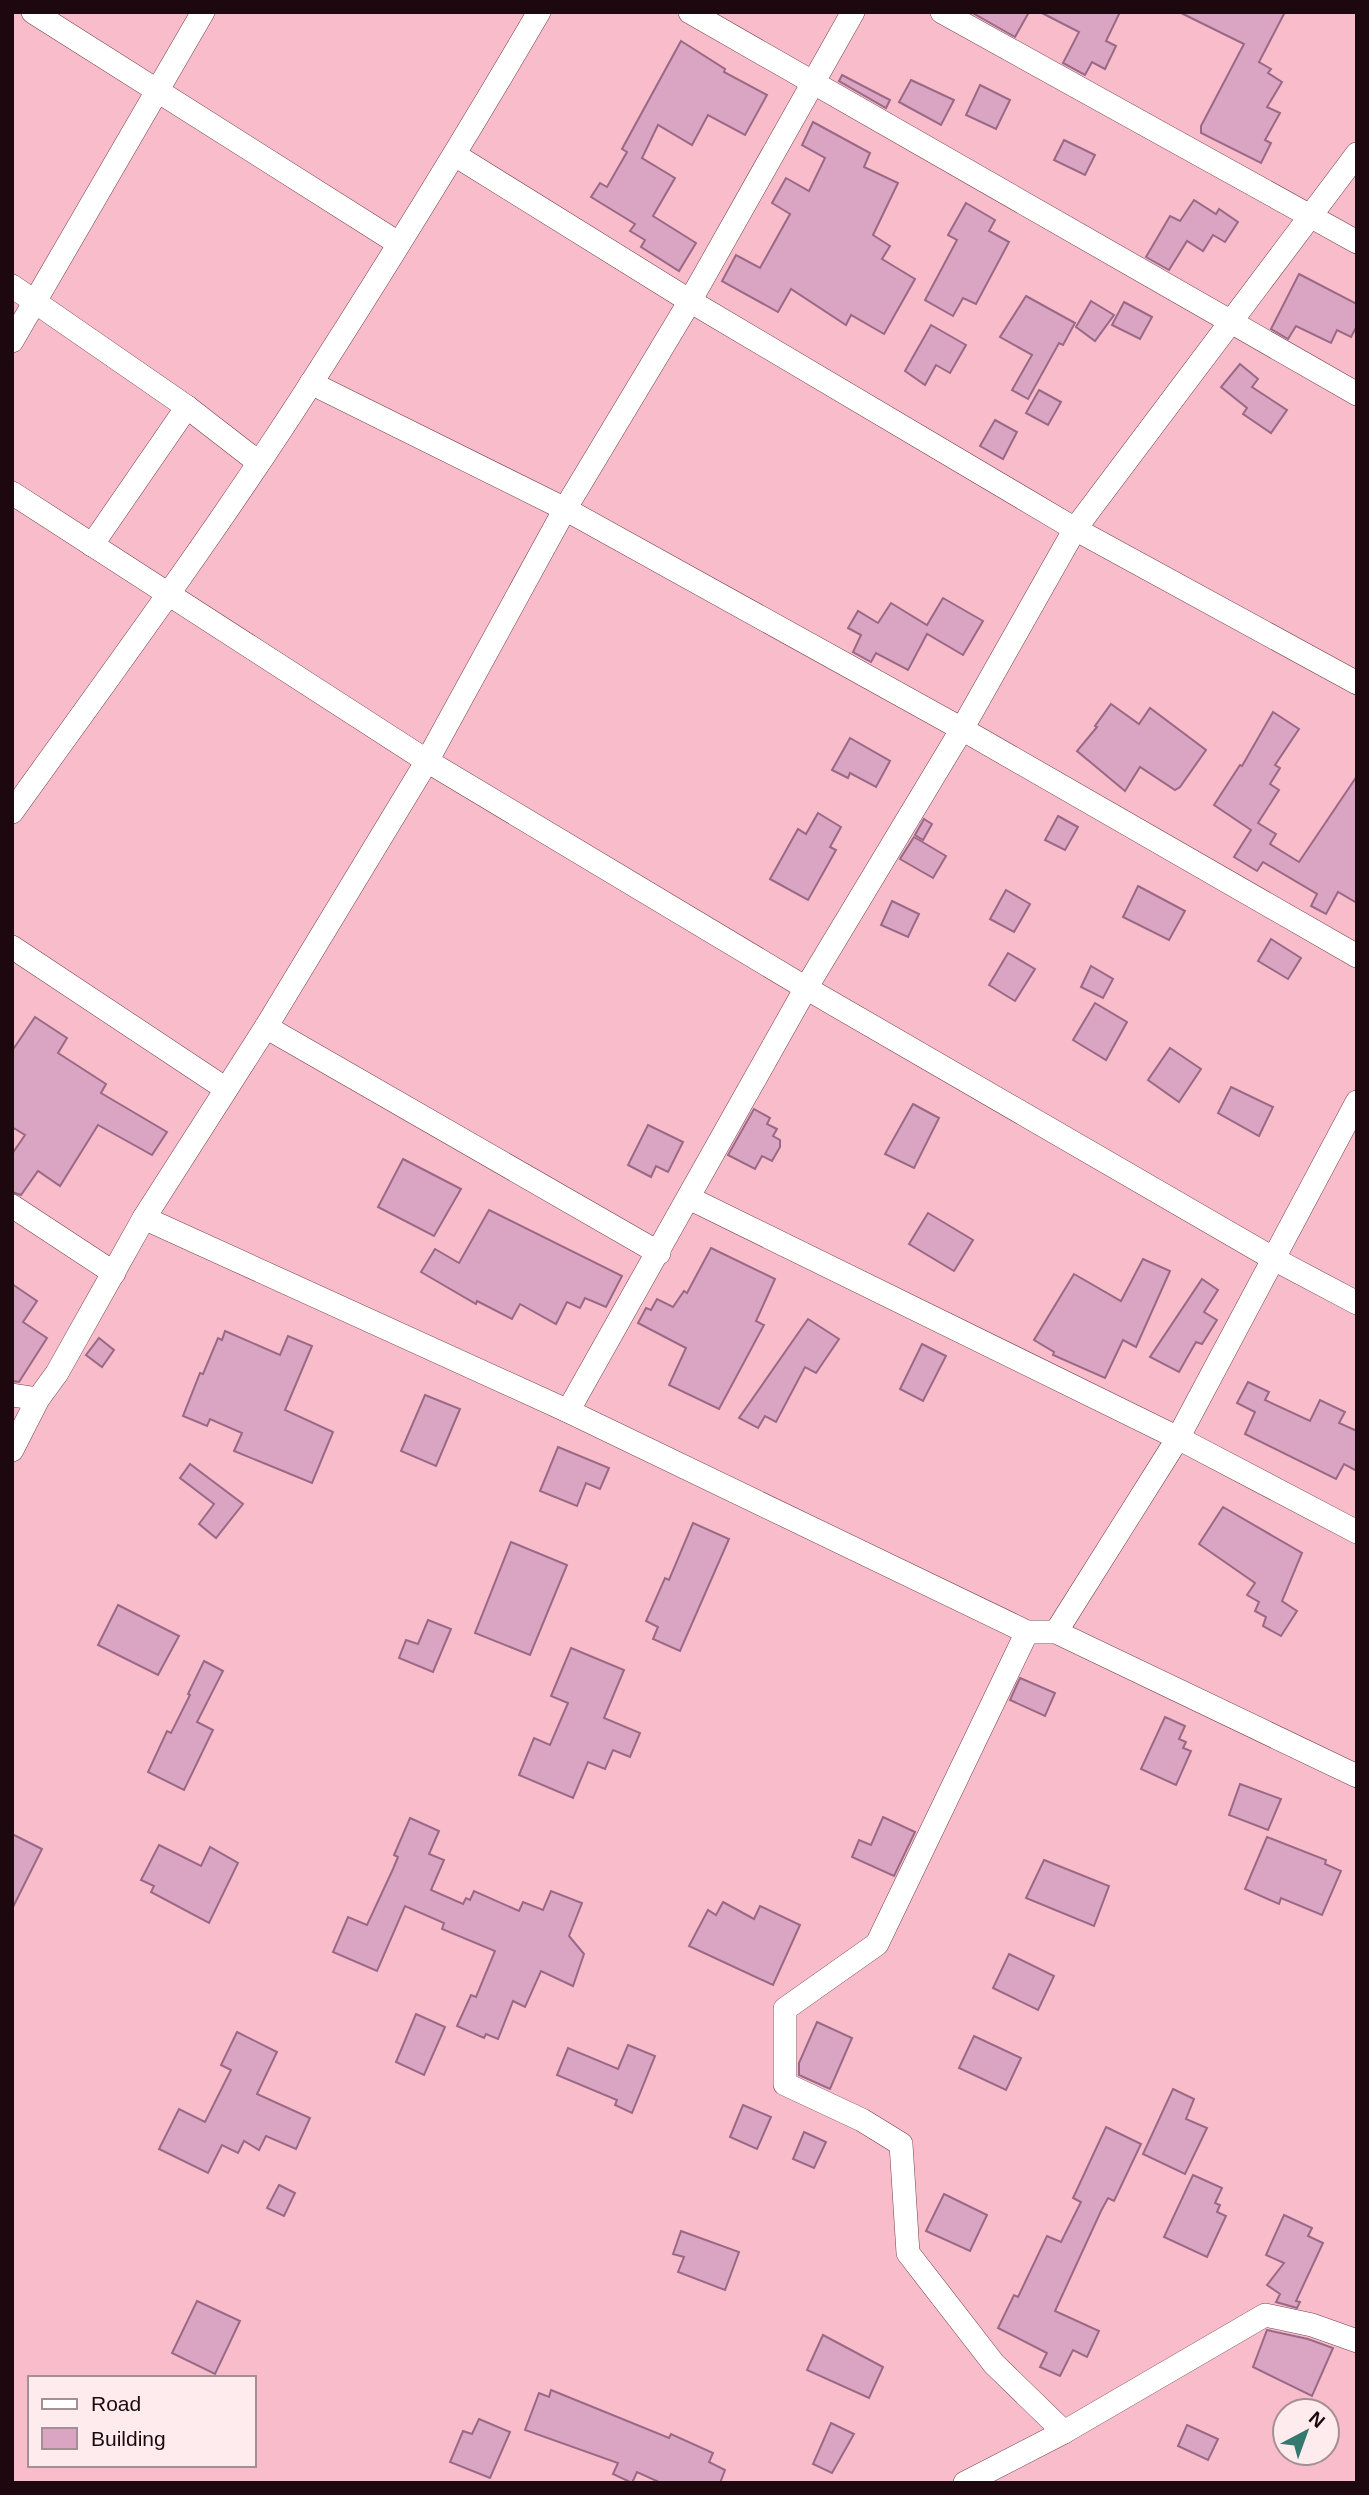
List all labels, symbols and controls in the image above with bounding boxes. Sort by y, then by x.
legend [28,2376,256,2467]
text: Road [91,2392,141,2415]
north arrow [1271,2397,1341,2467]
text: N [1305,2407,1329,2432]
text: Building [91,2427,166,2450]

